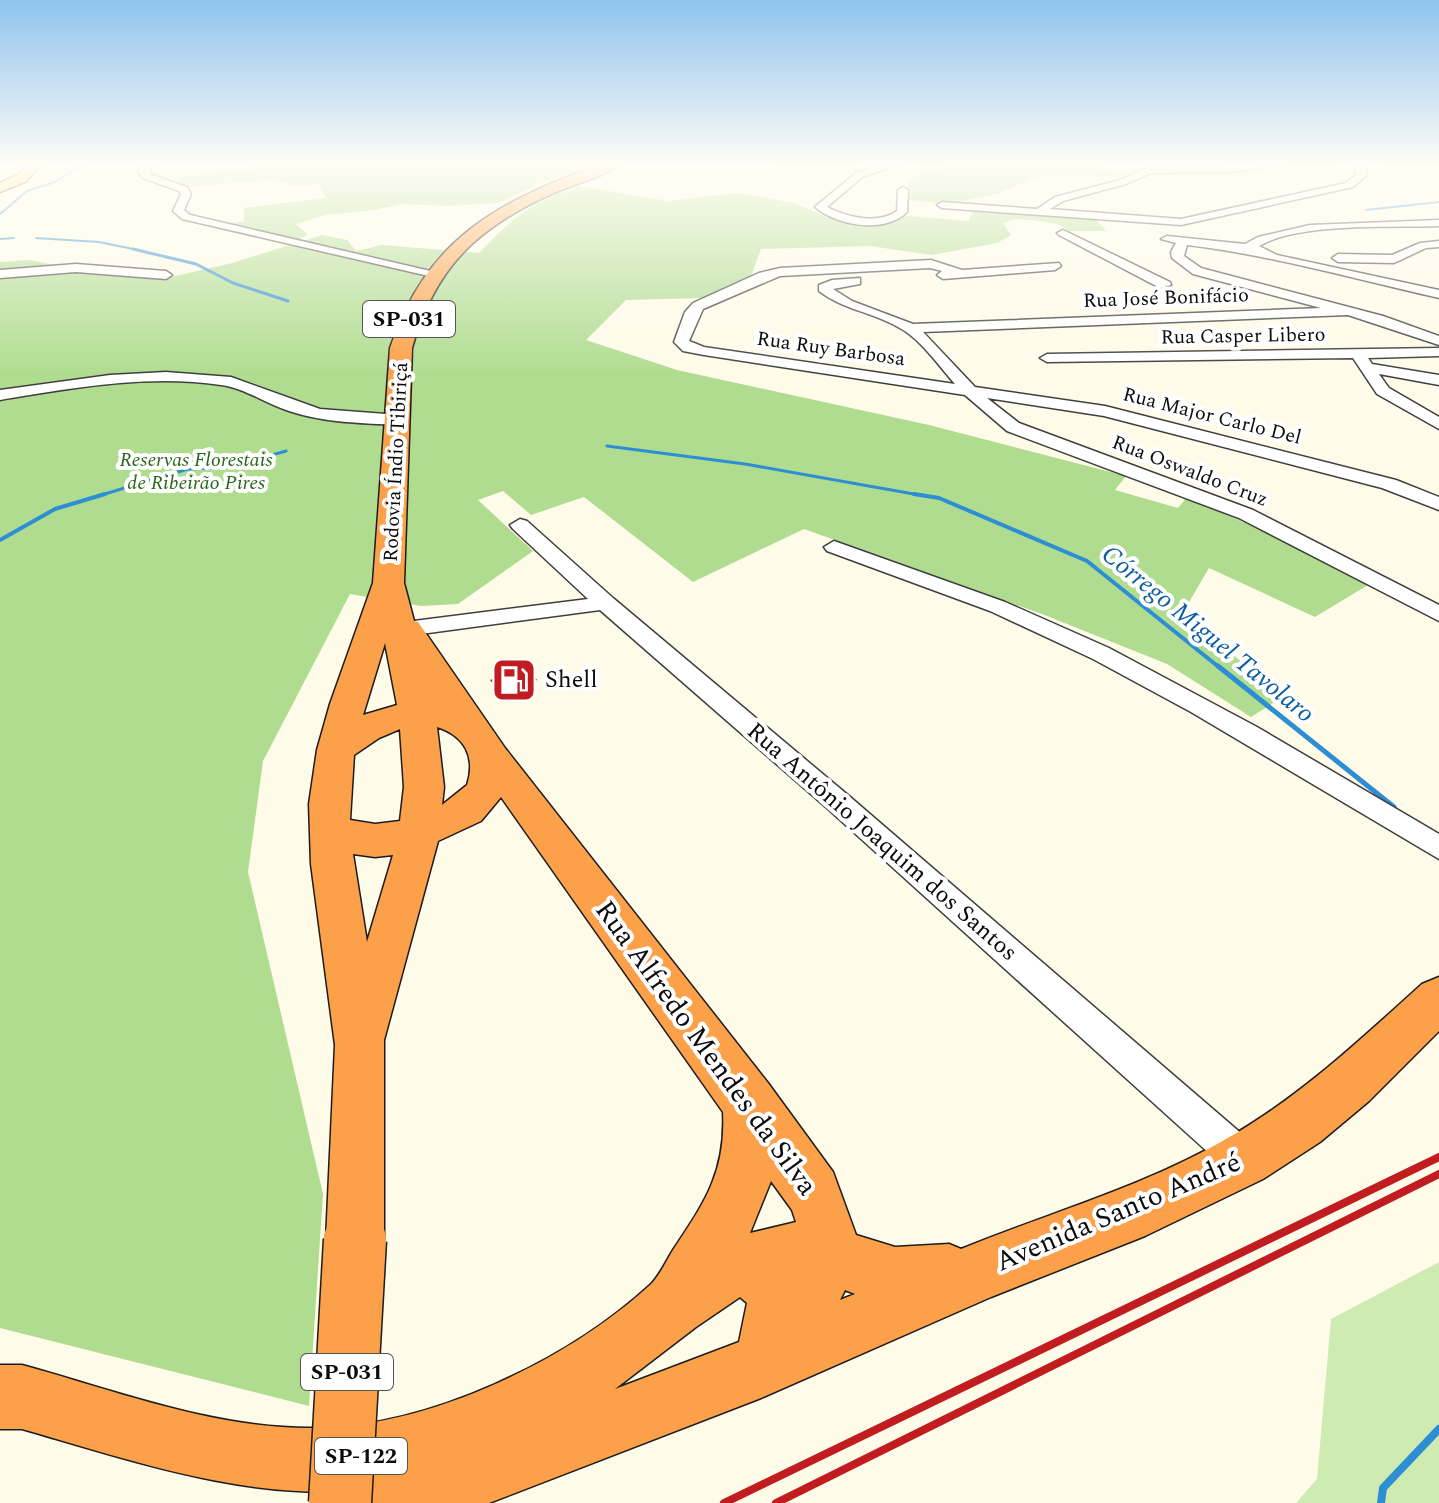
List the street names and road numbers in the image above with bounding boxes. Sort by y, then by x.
street label: Rua José Bonifácio [1083,280,1249,316]
road number: SP-031 [363,301,455,337]
street label: Rua Casper Libero [1160,320,1326,352]
street label: Rua Ruy Barbosa [755,324,907,374]
street label: Rodovia Índio Tibiriçá [376,361,416,563]
street label: Rua Major Carlo Del [1119,379,1305,453]
street label: Rua Oswaldo Cruz [1108,427,1272,515]
street label: Rua Antônio Joaquim dos Santos [738,714,1026,970]
street label: Rua Alfredo Mendes da Silva [584,891,828,1205]
street label: Avenida Santo André [988,1141,1248,1283]
road number: SP-031 [301,1354,393,1390]
road number: SP-122 [315,1438,407,1474]

